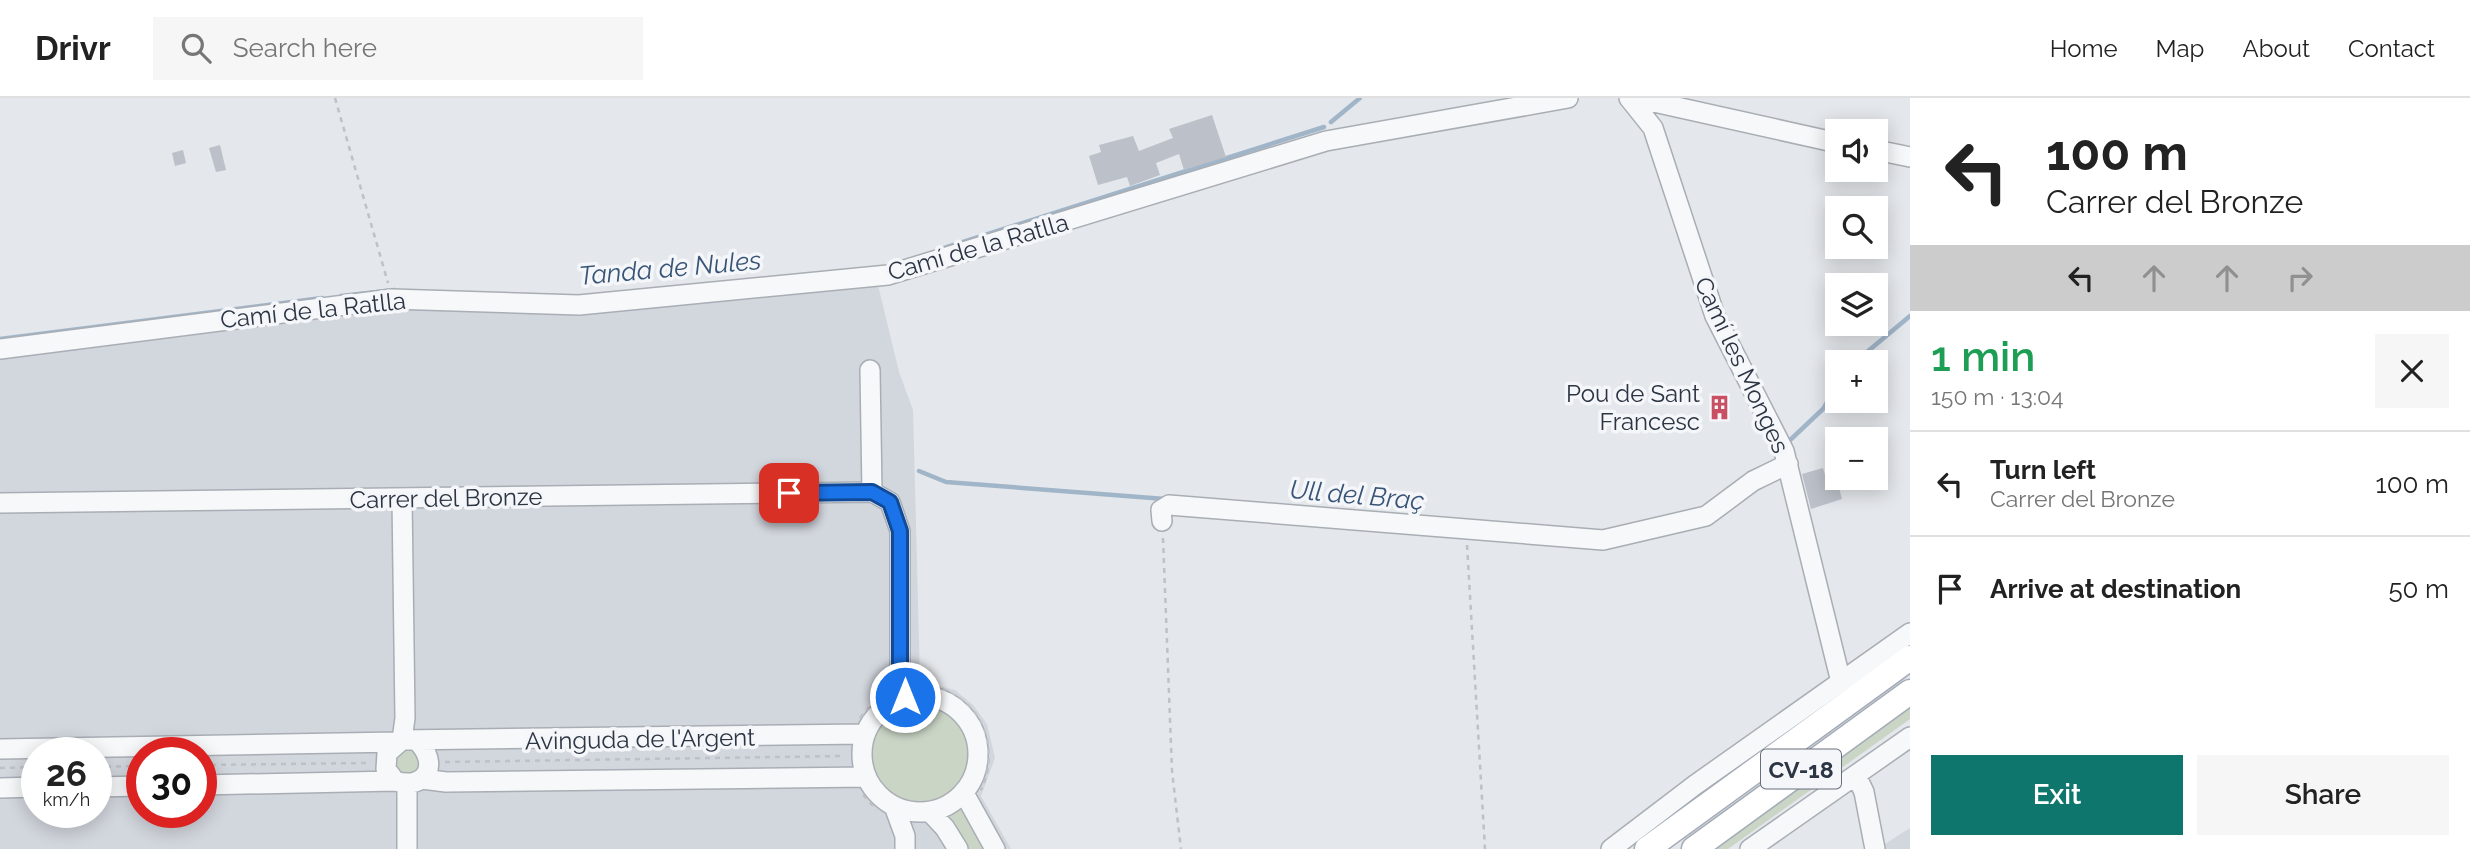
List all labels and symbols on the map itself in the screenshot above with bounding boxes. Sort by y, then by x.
street label: Camí de la Ratlla [884,207,1072,287]
water label: Tanda de Nules [578,245,762,291]
street label: Camí les Monges [1689,272,1795,458]
street label: Camí de la Ratlla [219,286,407,334]
place label: Pou de Sant Francesc [1566,379,1700,436]
building icon: Pou de Sant Francesc [1706,393,1734,421]
pin [759,463,819,523]
water label: Ull del Braç [1289,474,1426,516]
street label: Carrer del Bronze [349,482,543,514]
position arrow [868,660,942,734]
street label: Avinguda de l'Argent [525,722,755,756]
speed limit sign: 30 [126,737,217,828]
road number: CV-18 [1761,750,1841,789]

